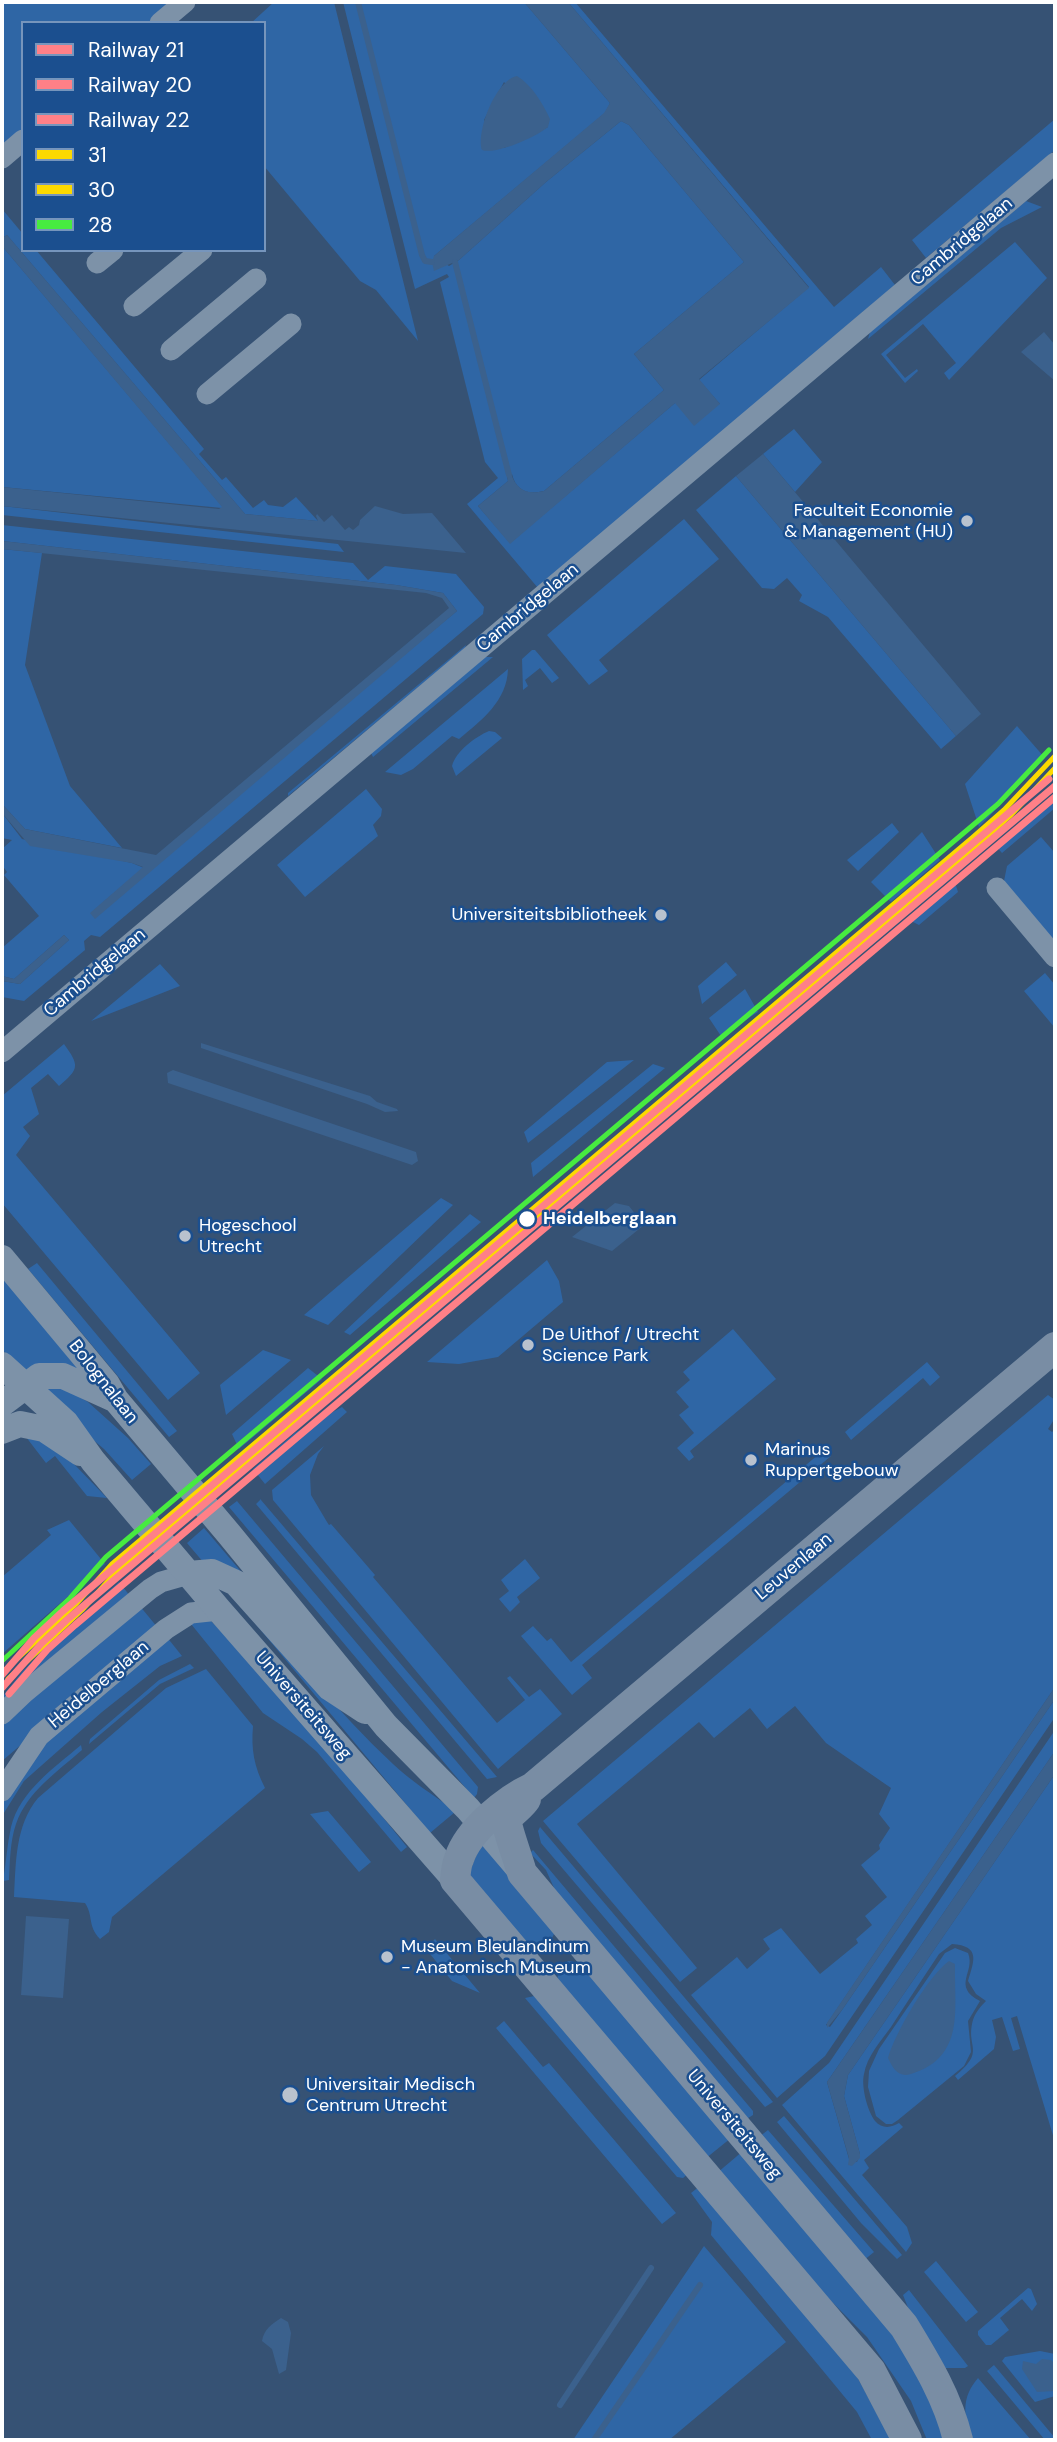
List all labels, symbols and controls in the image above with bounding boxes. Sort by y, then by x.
legend [21,21,266,252]
text: Railway 21 [88,36,184,64]
text: Railway 20 [88,71,192,99]
text: Railway 22 [88,106,190,134]
text: 31 [88,141,107,169]
text: 30 [88,176,115,204]
street label: Cambridgelaan [907,193,1017,291]
text: 28 [88,211,113,239]
place label: Faculteit Economie & Management (HU) [784,500,953,542]
marker: Faculteit Economie & Management (HU) [959,513,975,529]
street label: Cambridgelaan [473,559,583,657]
place label: Universiteitsbibliotheek [451,904,647,926]
marker: Universiteitsbibliotheek [653,907,669,923]
street label: Cambridgelaan [40,924,150,1022]
place label: Heidelberglaan [543,1208,677,1230]
marker: Heidelberglaan [517,1209,537,1229]
place label: Hogeschool Utrecht [199,1215,297,1258]
marker: Hogeschool Utrecht [177,1228,193,1244]
place label: De Uithof / Utrecht Science Park [542,1324,699,1366]
street label: Bolognalaan [64,1336,142,1428]
marker: De Uithof / Utrecht Science Park [520,1337,536,1353]
place label: Marinus Ruppertgebouw [765,1439,898,1482]
marker: Marinus Ruppertgebouw [743,1452,759,1468]
street label: Leuvenlaan [751,1529,837,1605]
street label: Heidelberglaan [44,1637,154,1733]
street label: Universiteitsweg [250,1647,356,1765]
place label: Museum Bleulandinum - Anatomisch Museum [401,1936,591,1979]
marker: Museum Bleulandinum - Anatomisch Museum [379,1949,395,1965]
street label: Universiteitsweg [682,2066,786,2184]
place label: Universitair Medisch Centrum Utrecht [306,2074,475,2116]
marker: Universitair Medisch Centrum Utrecht [280,2085,300,2105]

